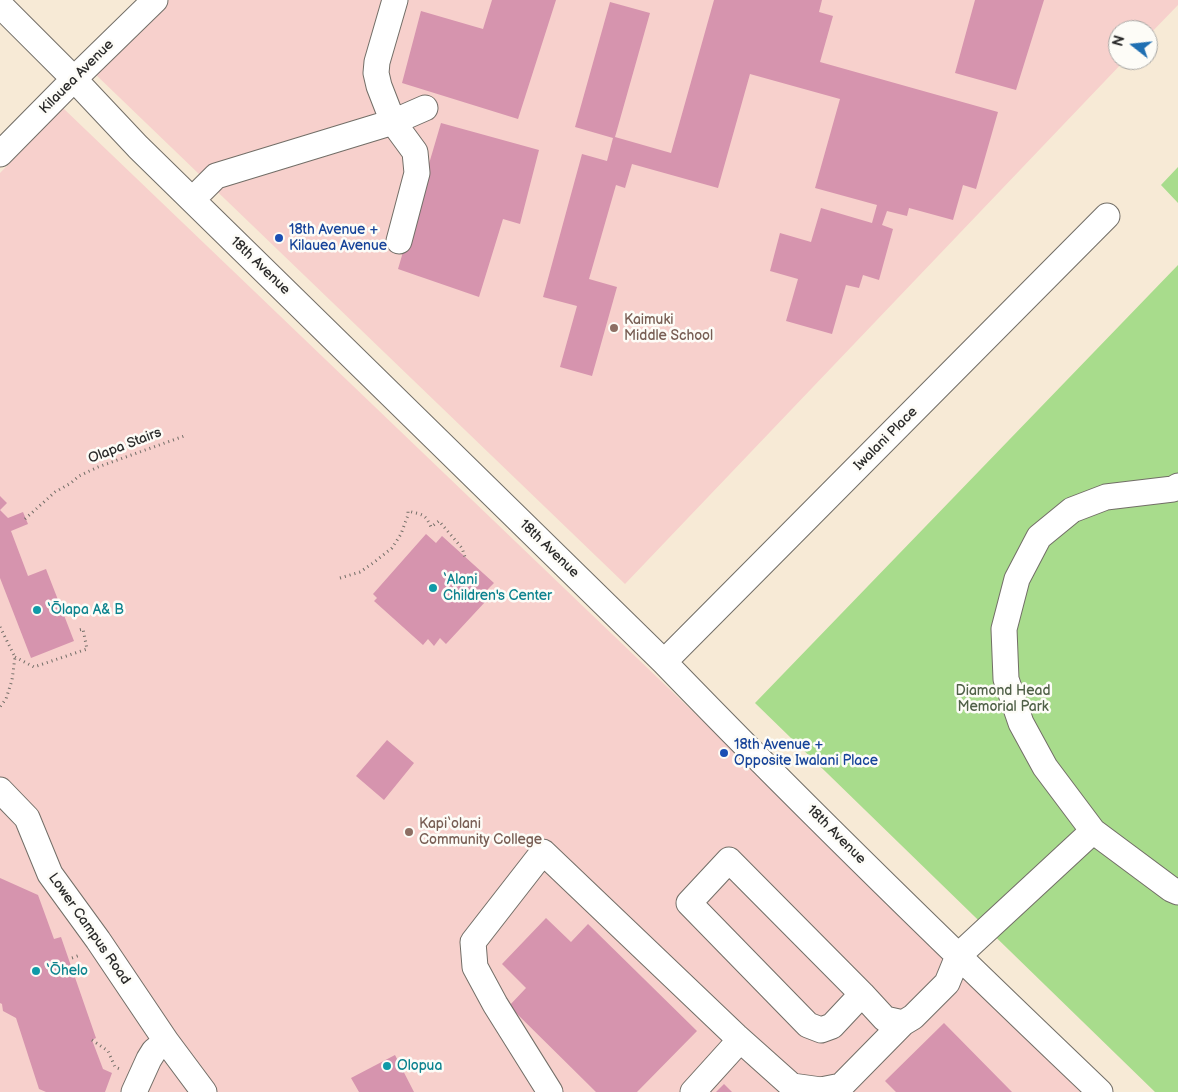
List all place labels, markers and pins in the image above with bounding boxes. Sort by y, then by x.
place label: 18th Avenue + Kilauea Avenue [289,222,387,254]
marker: 18th Avenue + Kilauea Avenue [273,232,285,244]
place label: Kaimuki Middle School [624,312,713,344]
marker: Kaimuki Middle School [608,322,620,334]
place label: ‘Alani Children's Center [443,572,552,604]
marker: ‘Alani Children's Center [427,582,439,594]
place label: ‘Ōlapa A& B [47,602,124,618]
marker: ‘Ōlapa A& B [31,604,43,616]
place label: 18th Avenue + Opposite Iwalani Place [734,737,878,770]
marker: 18th Avenue + Opposite Iwalani Place [718,747,730,759]
place label: Kapi‘olani Community College [419,816,542,849]
marker: Kapi‘olani Community College [403,826,415,838]
place label: ‘Ōhelo [46,963,88,979]
marker: ‘Ōhelo [30,965,42,977]
place label: Olopua [397,1058,442,1074]
marker: Olopua [381,1060,393,1072]

